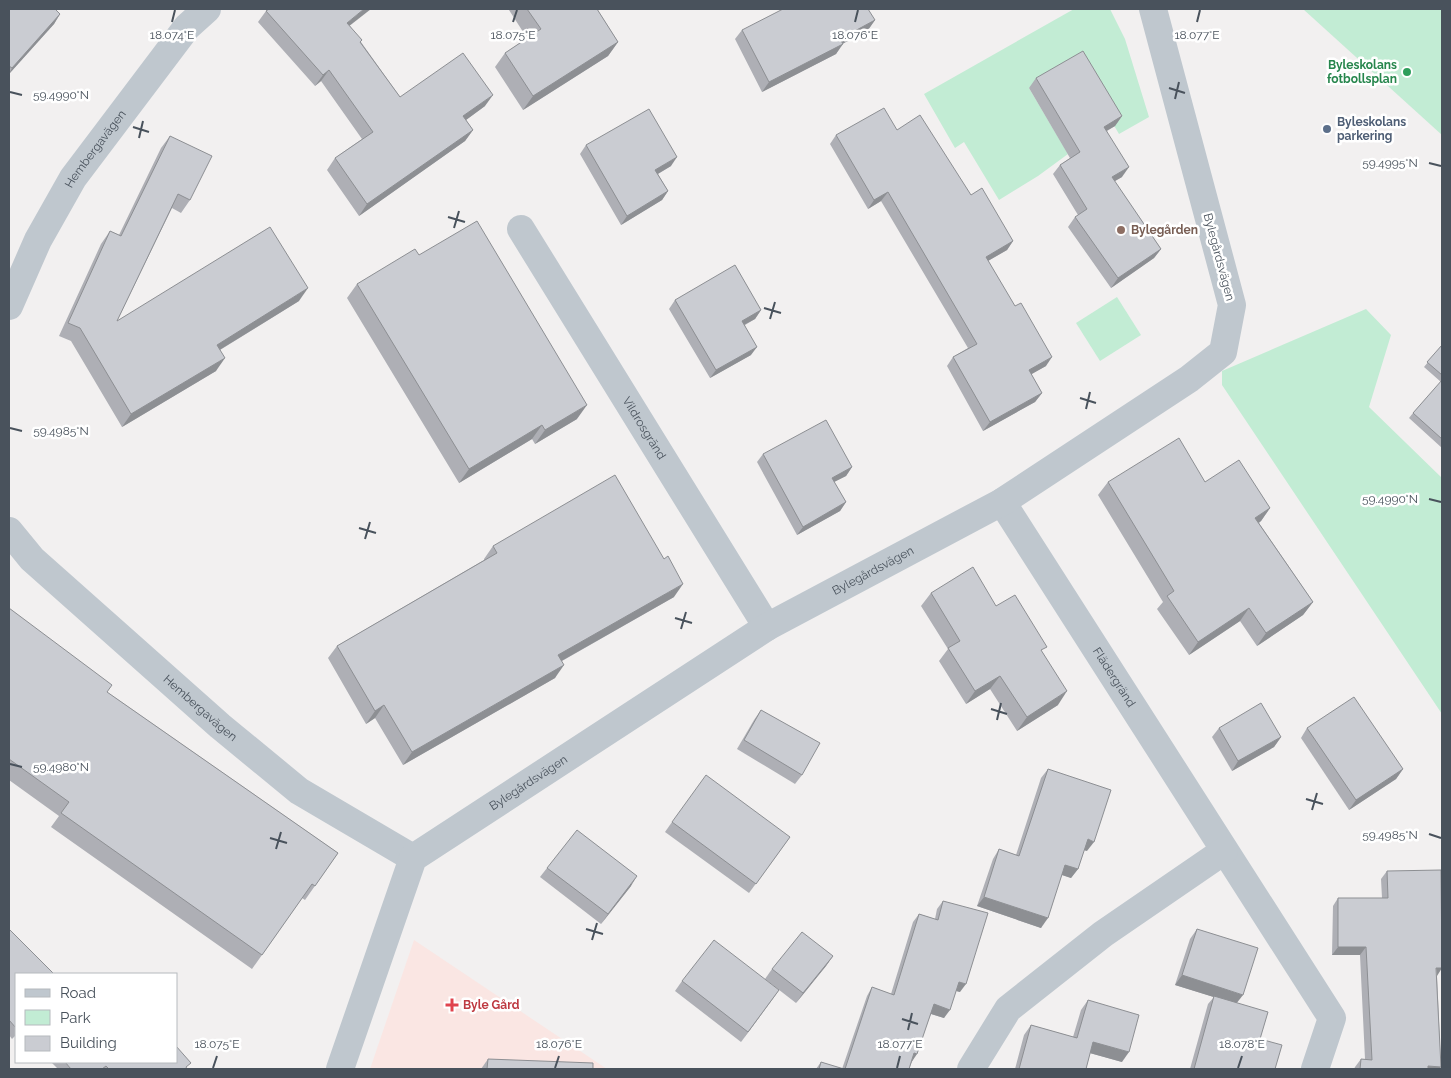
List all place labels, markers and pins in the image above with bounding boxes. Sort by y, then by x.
place label: Byleskolans fotbollsplan [1327,58,1397,86]
marker: Byleskolans fotbollsplan [1401,66,1413,78]
place label: Byleskolans parkering [1337,115,1406,143]
marker: Byleskolans parkering [1321,123,1333,135]
place label: Bylegården [1131,223,1198,237]
marker: Bylegården [1115,224,1127,236]
marker: Byle Gård [445,998,459,1012]
place label: Byle Gård [463,998,520,1012]

